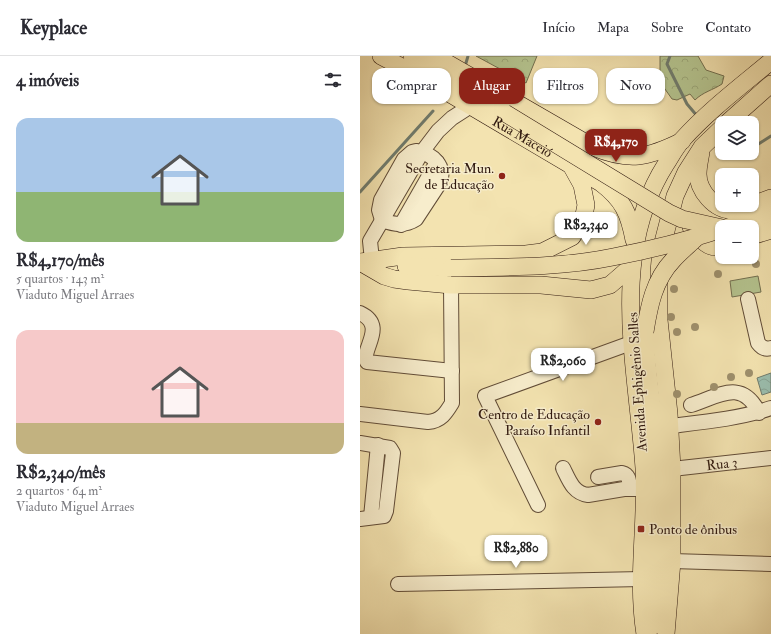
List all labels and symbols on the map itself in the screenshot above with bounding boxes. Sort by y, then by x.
street label: Rua Maceió [489,113,556,162]
pin: R$4,170 [579,129,653,163]
place label: Secretaria Mun. de Educação [405,160,494,193]
marker: Secretaria Mun. de Educação [497,171,507,181]
pin: R$2,340 [549,212,623,246]
street label: Avenida Ephigênio Salles [624,312,652,453]
pin: R$2,060 [526,348,600,382]
place label: Centro de Educação Paraíso Infantil [478,406,590,439]
marker: Centro de Educação Paraíso Infantil [593,417,603,427]
street label: Rua 3 [705,454,738,474]
place label: Ponto de ônibus [649,521,737,538]
marker: Ponto de ônibus [636,524,646,534]
pin: R$2,880 [479,535,553,569]

